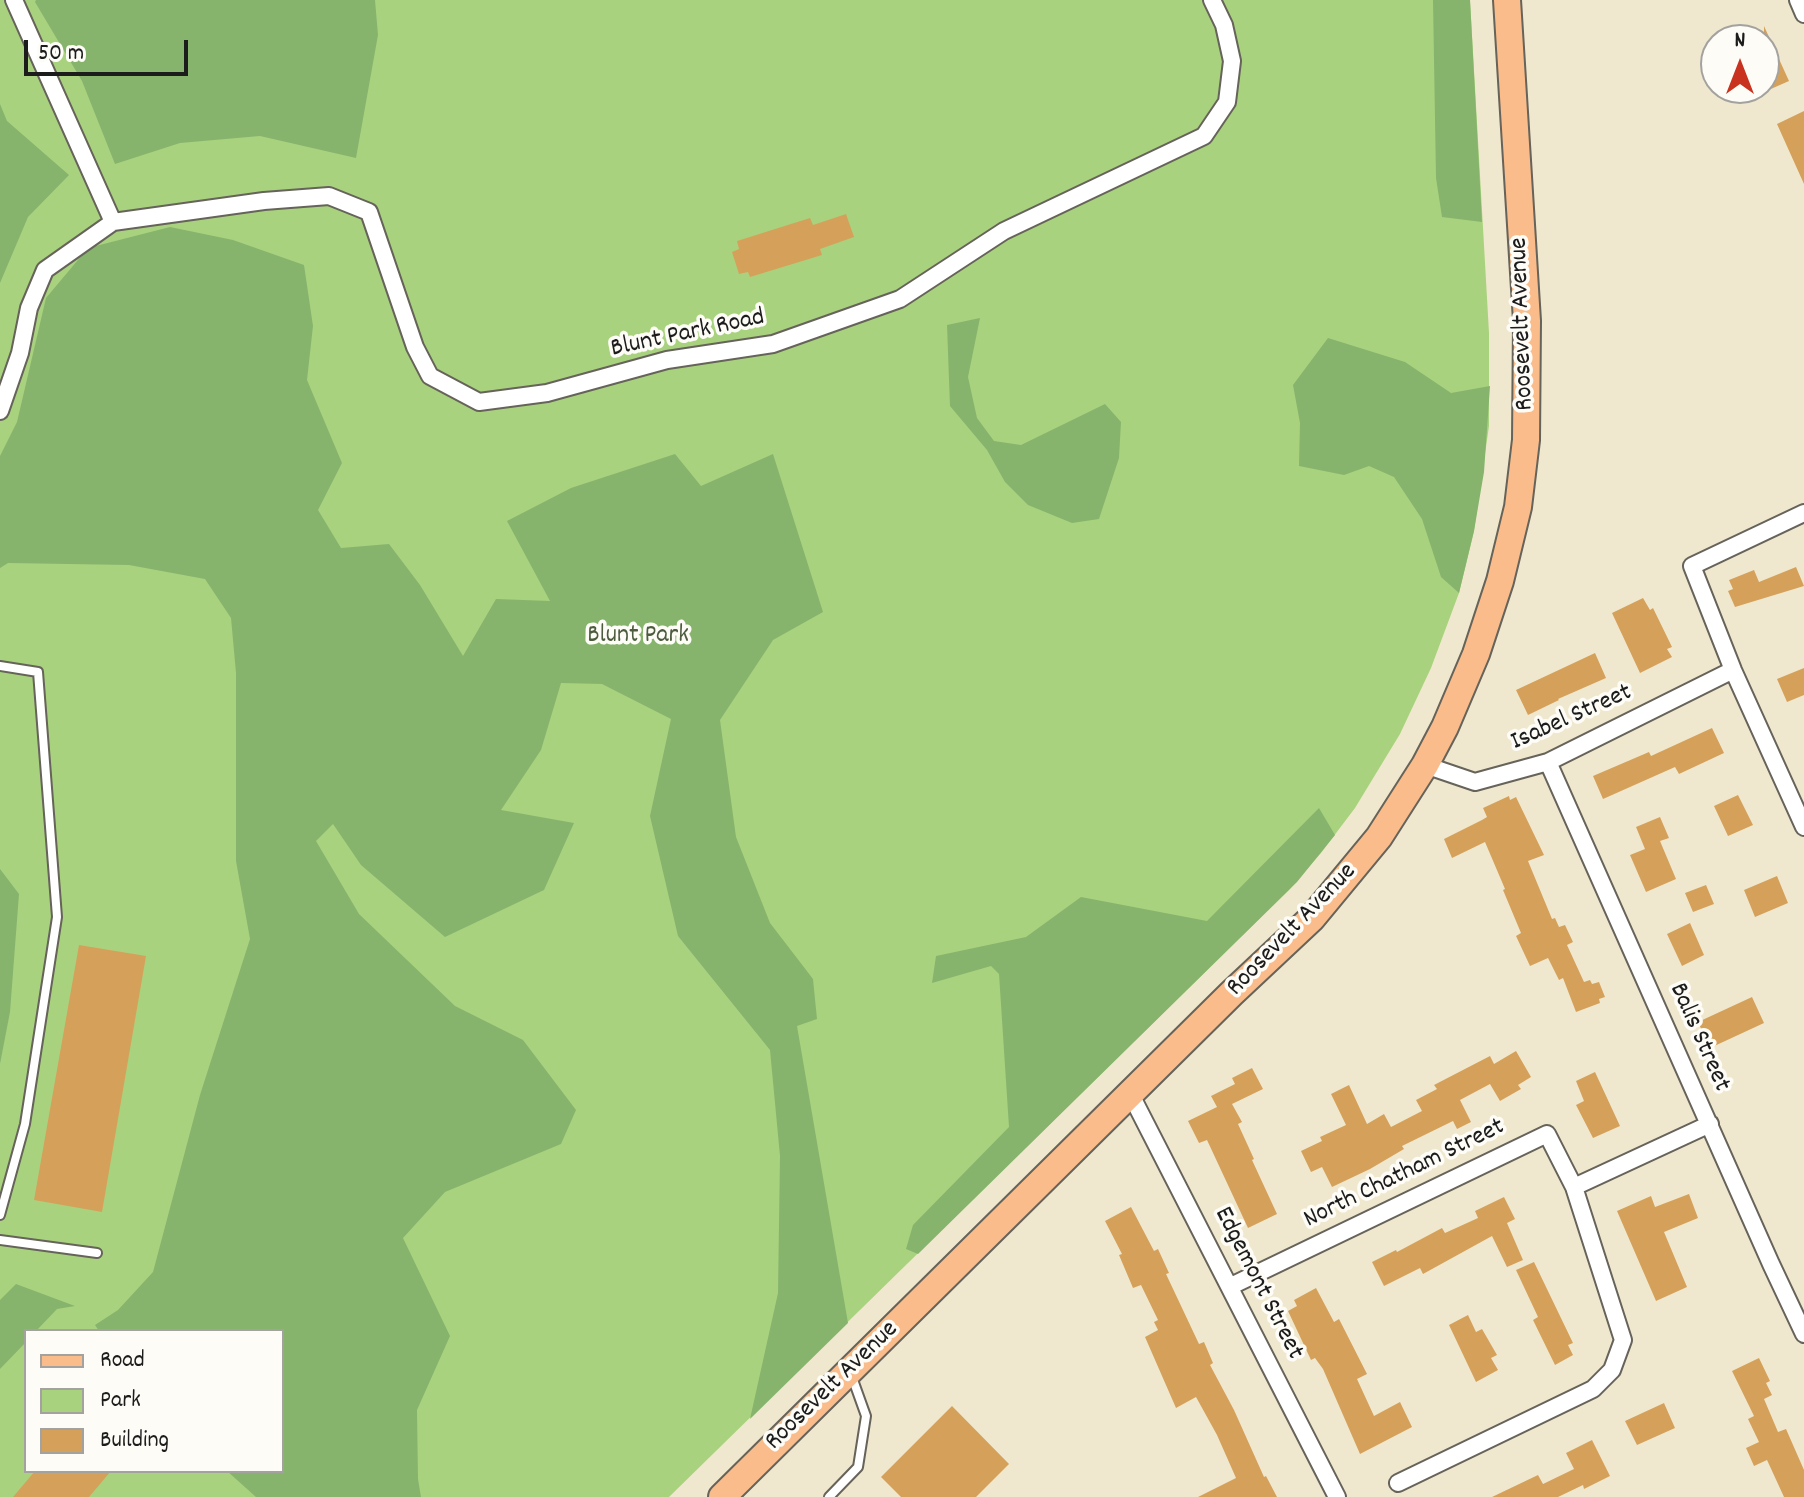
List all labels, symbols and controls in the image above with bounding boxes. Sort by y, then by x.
scale bar [28,24,192,74]
north arrow [1700,24,1780,104]
text: N [1735,26,1745,57]
text: 50 m [38,37,84,71]
street label: Roosevelt Avenue [1505,237,1543,411]
street label: Blunt Park Road [608,304,768,366]
park label: Blunt Park [587,621,689,653]
street label: Isabel Street [1507,678,1637,760]
street label: Roosevelt Avenue [1222,858,1364,1004]
street label: Balis Street [1660,979,1736,1097]
street label: North Chatham Street [1300,1113,1510,1237]
street label: Edgemont Street [1205,1203,1309,1365]
street label: Roosevelt Avenue [760,1316,906,1458]
legend [24,1329,284,1473]
text: Road [100,1344,145,1378]
text: Park [100,1384,141,1418]
text: Building [100,1424,169,1458]

